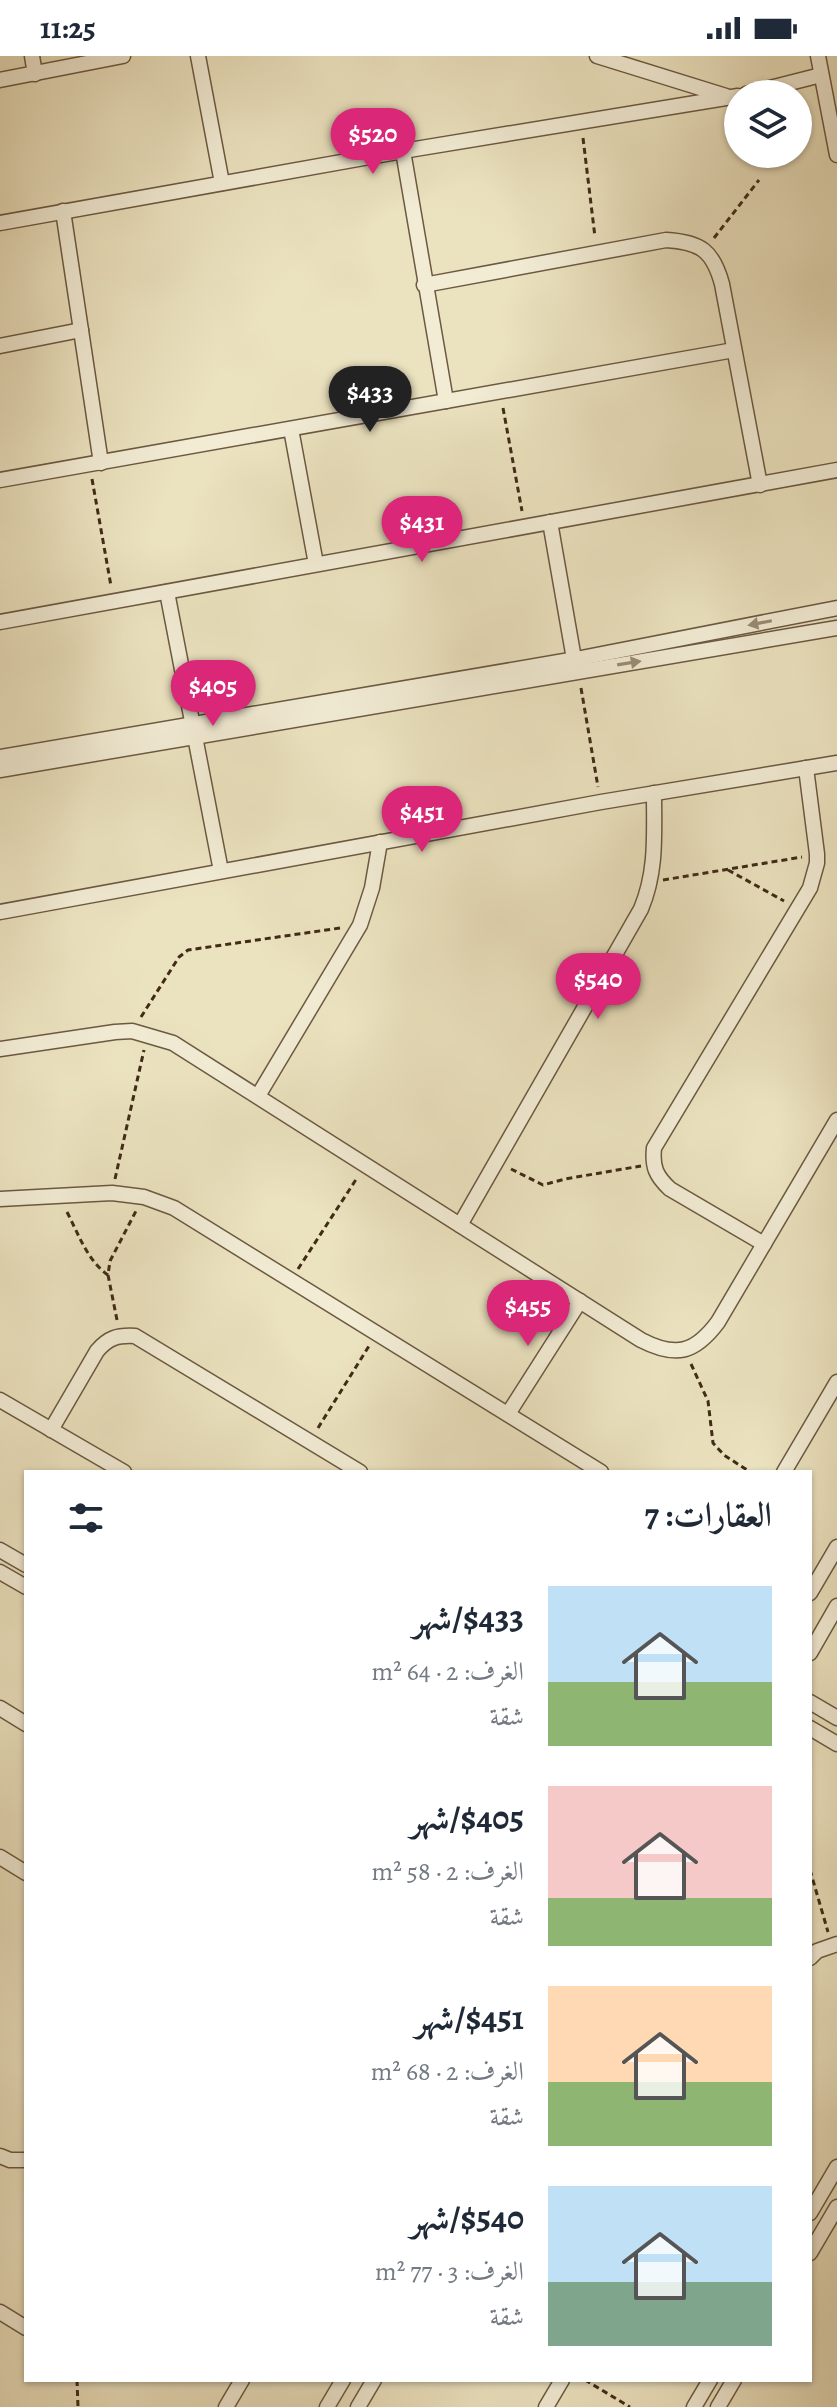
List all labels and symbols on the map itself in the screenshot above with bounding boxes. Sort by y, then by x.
pin: $520 [326,108,420,176]
pin: $433 [323,366,417,434]
pin: $431 [375,496,469,564]
one-way arrow [748,618,773,630]
one-way arrow [617,656,642,669]
pin: $405 [166,660,260,728]
pin: $451 [375,786,469,854]
pin: $540 [551,953,645,1021]
pin: $455 [481,1280,575,1348]

